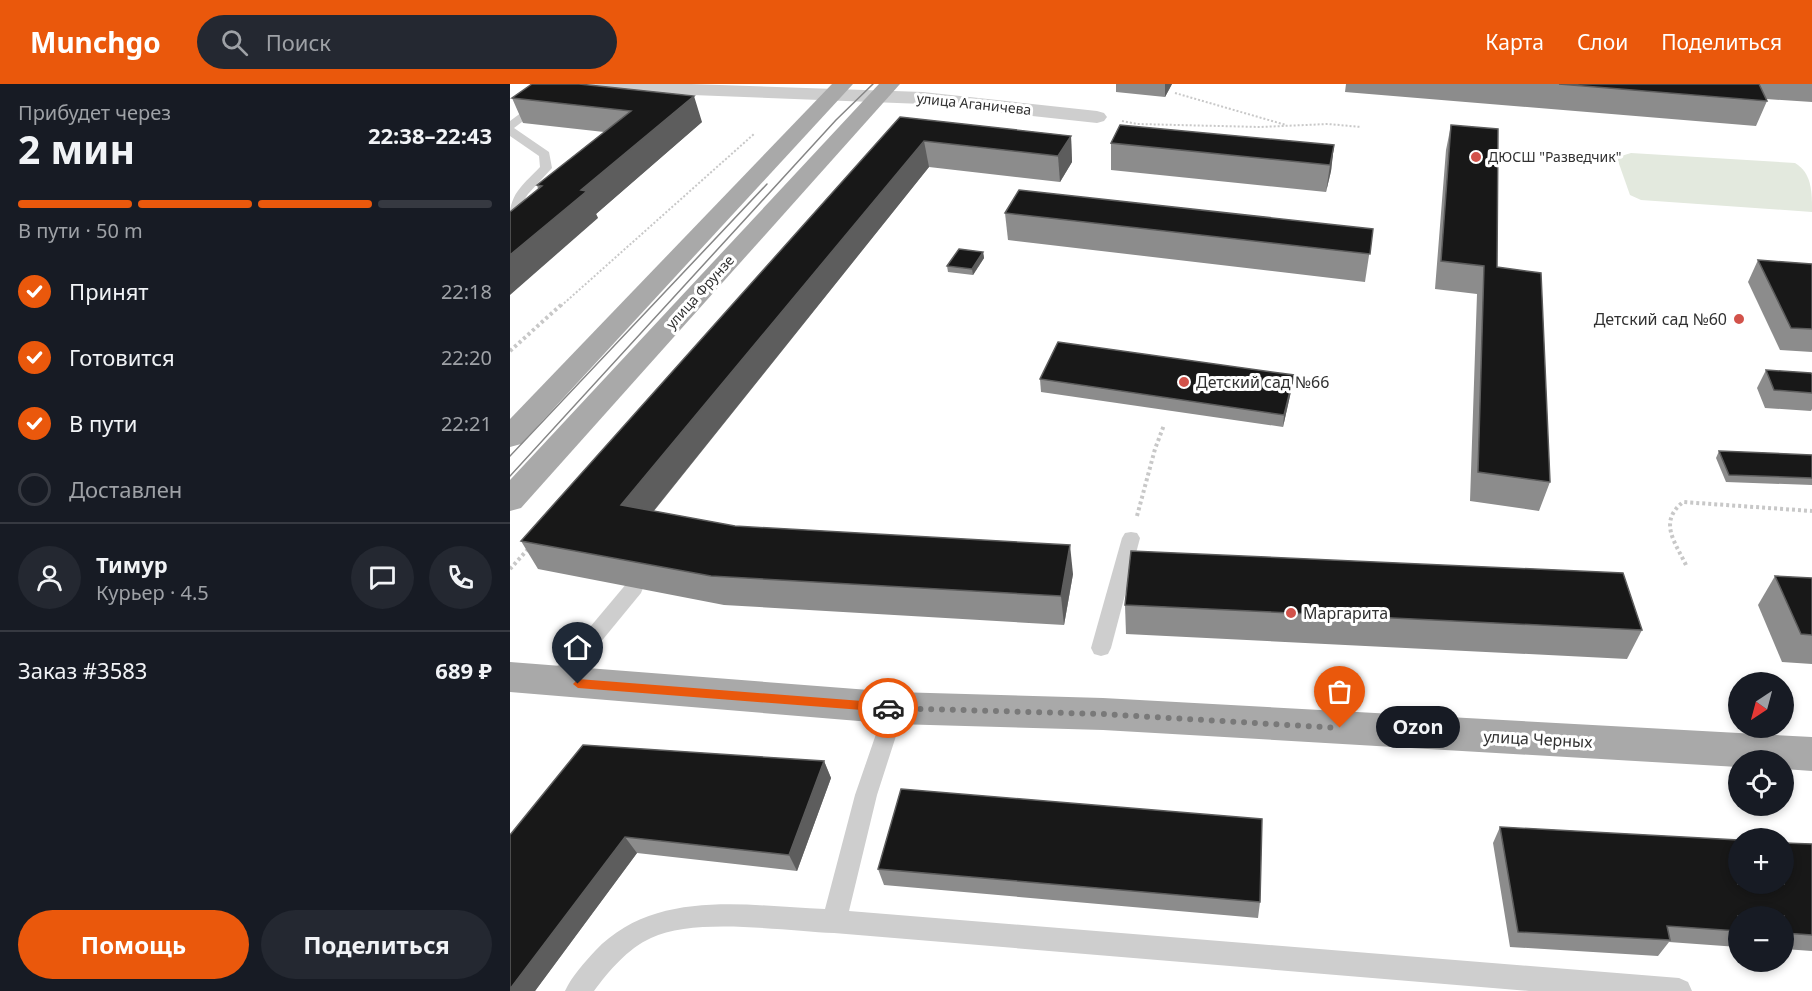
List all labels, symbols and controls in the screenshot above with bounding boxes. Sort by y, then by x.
search box [197,15,617,69]
text: Munchgo [30,23,161,61]
icon: search [218,26,251,59]
text: Поиск [266,27,331,57]
text: Карта [1485,28,1544,56]
text: Слои [1577,28,1628,56]
text: Поделиться [1661,28,1782,56]
street label: улица Аганичева [916,88,1032,119]
text: Прибудет через [18,99,171,126]
text: 22:38–22:43 [368,120,492,150]
text: 2 мин [18,122,135,175]
place label: ДЮСШ "Разведчик" [1488,147,1621,166]
marker: ДЮСШ "Разведчик" [1469,150,1483,164]
text: В пути · 50 m [18,217,143,244]
street label: улица Фрунзе [661,250,738,333]
icon: check [18,275,51,308]
text: Принят [69,276,149,306]
text: 22:18 [441,278,492,305]
place label: Детский сад №60 [1594,308,1727,330]
marker: Детский сад №60 [1732,312,1746,326]
icon: check [18,341,51,374]
text: Готовится [69,342,175,372]
text: 22:20 [441,344,492,371]
place label: Детский сад №66 [1196,371,1329,393]
marker: Детский сад №66 [1177,375,1191,389]
icon: check [18,407,51,440]
text: В пути [69,408,137,438]
text: 22:21 [441,410,492,437]
text: Доставлен [69,474,182,504]
button: person [18,546,81,609]
button: chat [351,546,414,609]
button: phone [429,546,492,609]
text: Тимур [96,549,168,579]
text: Курьер · 4.5 [96,579,209,606]
place label: Маргарита [1303,602,1388,624]
marker: Маргарита [1284,606,1298,620]
pin [552,622,603,684]
icon: home [561,631,594,664]
text: Заказ #3583 [18,655,147,685]
text: 689 ₽ [435,655,492,685]
pin [1314,666,1365,728]
north arrow [1728,672,1794,738]
map controls [1728,672,1794,972]
icon: bag [1323,675,1356,708]
courier [858,678,918,738]
icon: car [872,692,905,725]
callout: Ozon [1376,707,1460,749]
text: Ozon [1392,713,1444,740]
street label: улица Черных [1483,725,1594,753]
button: locate [1728,750,1794,816]
button: + [1728,828,1794,894]
button: − [1728,906,1794,972]
button: Помощь [18,910,249,979]
button: Поделиться [261,910,492,979]

